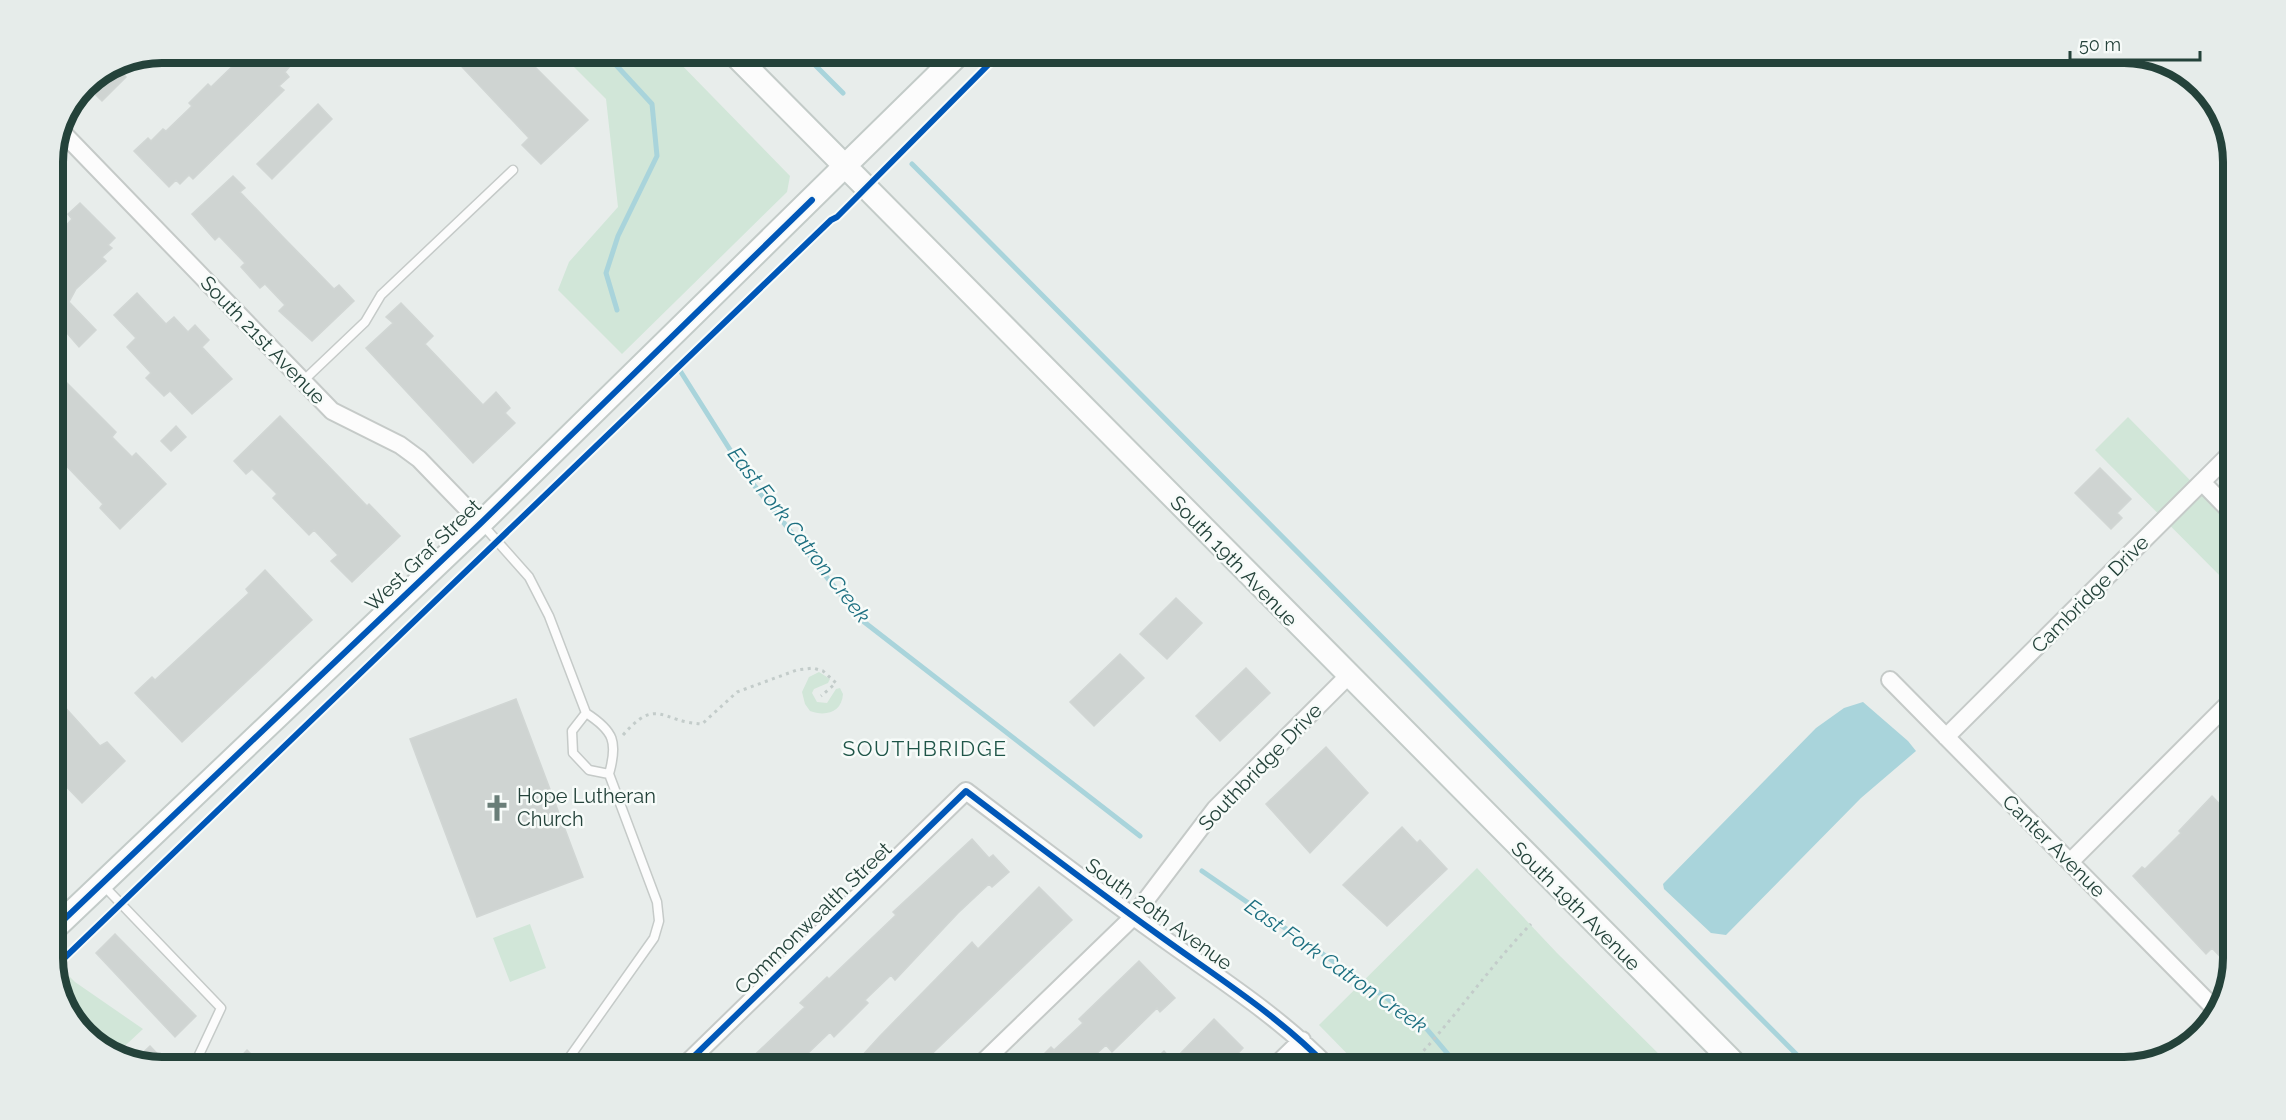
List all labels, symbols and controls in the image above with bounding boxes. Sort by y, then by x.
scale bar [2070,24,2200,62]
text: 50 m [2079,34,2121,55]
street label: South 21st Avenue [196,271,331,409]
water label: East Fork Catron Creek [723,442,876,628]
street label: South 19th Avenue [1165,491,1303,632]
street label: West Graf Street [360,494,486,616]
street label: Cambridge Drive [2026,530,2154,658]
street label: Southbridge Drive [1193,698,1327,836]
district label: SOUTHBRIDGE [843,736,1007,761]
place label: Hope Lutheran Church [517,784,656,831]
street label: Canter Avenue [1998,790,2111,903]
church icon: Hope Lutheran Church [482,793,512,823]
street label: South 19th Avenue [1506,836,1646,976]
street label: Commonwealth Street [730,837,897,999]
street label: South 20th Avenue [1081,853,1237,975]
water label: East Fork Catron Creek [1240,893,1432,1038]

